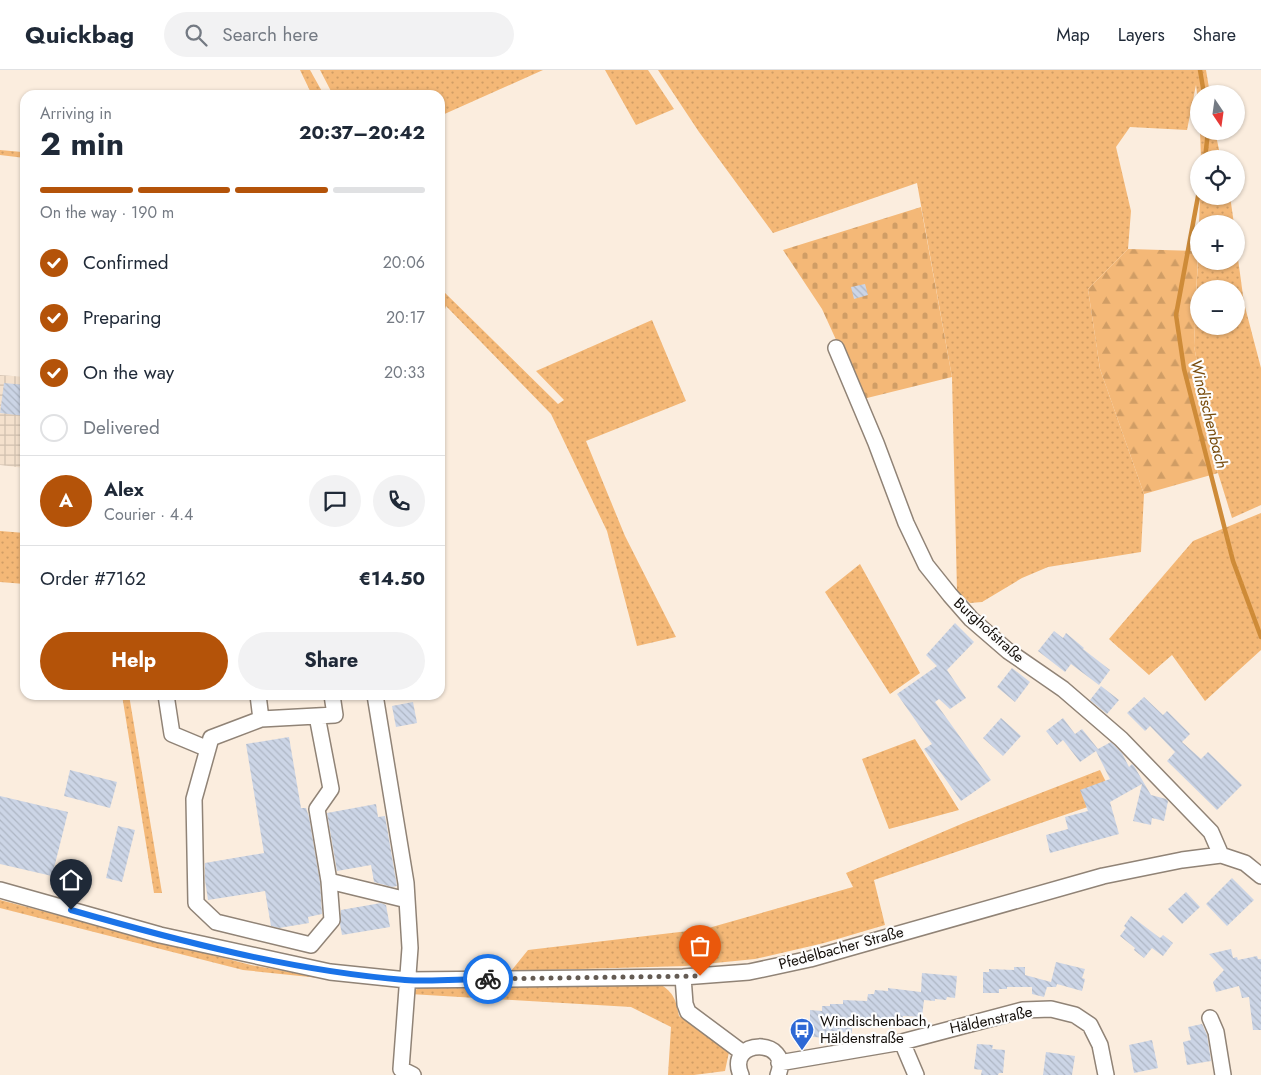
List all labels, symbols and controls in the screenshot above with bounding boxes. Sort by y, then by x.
search box [164,12,514,57]
text: Quickbag [25,17,134,52]
icon: search [182,21,210,49]
text: Search here [222,21,318,48]
text: Map [1056,22,1090,48]
text: Layers [1118,22,1165,48]
text: Share [1193,22,1236,48]
north arrow [1190,85,1245,140]
map controls [1190,85,1245,335]
text: Arriving in [40,102,112,125]
text: 20:37–20:42 [299,119,425,146]
text: 2 min [40,121,124,167]
button: locate [1190,150,1245,205]
text: On the way · 190 m [40,201,174,224]
button: + [1190,215,1245,270]
icon: check [40,249,68,277]
text: Confirmed [83,249,169,276]
text: 20:06 [383,251,425,274]
button: − [1190,280,1245,335]
icon: check [40,304,68,332]
text: Preparing [83,304,161,331]
text: 20:17 [386,306,425,329]
water label: Windischenbach [1184,357,1234,471]
icon: check [40,359,68,387]
text: On the way [83,359,174,386]
text: 20:33 [384,361,425,384]
text: Delivered [83,414,160,441]
button: chat [309,475,361,527]
button: phone [373,475,425,527]
text: Alex [104,476,144,503]
text: A [59,487,73,514]
text: Courier · 4.4 [104,503,193,526]
text: Order #7162 [40,565,146,592]
text: €14.50 [359,565,425,592]
street label: Burghofstraße [949,592,1029,668]
button: Help [40,632,228,690]
button: Share [238,632,425,690]
pin [50,859,92,910]
icon: home [57,866,85,894]
street label: Pfedelbacher Straße [776,921,906,975]
pin [679,925,721,976]
icon: bag [686,932,714,960]
courier [463,954,513,1004]
icon: bike [474,965,502,993]
street label: Häldenstraße [948,1000,1035,1039]
place label: Windischenbach, Häldenstraße [820,1010,931,1049]
bus stop icon: Windischenbach, Häldenstraße [789,1017,815,1051]

